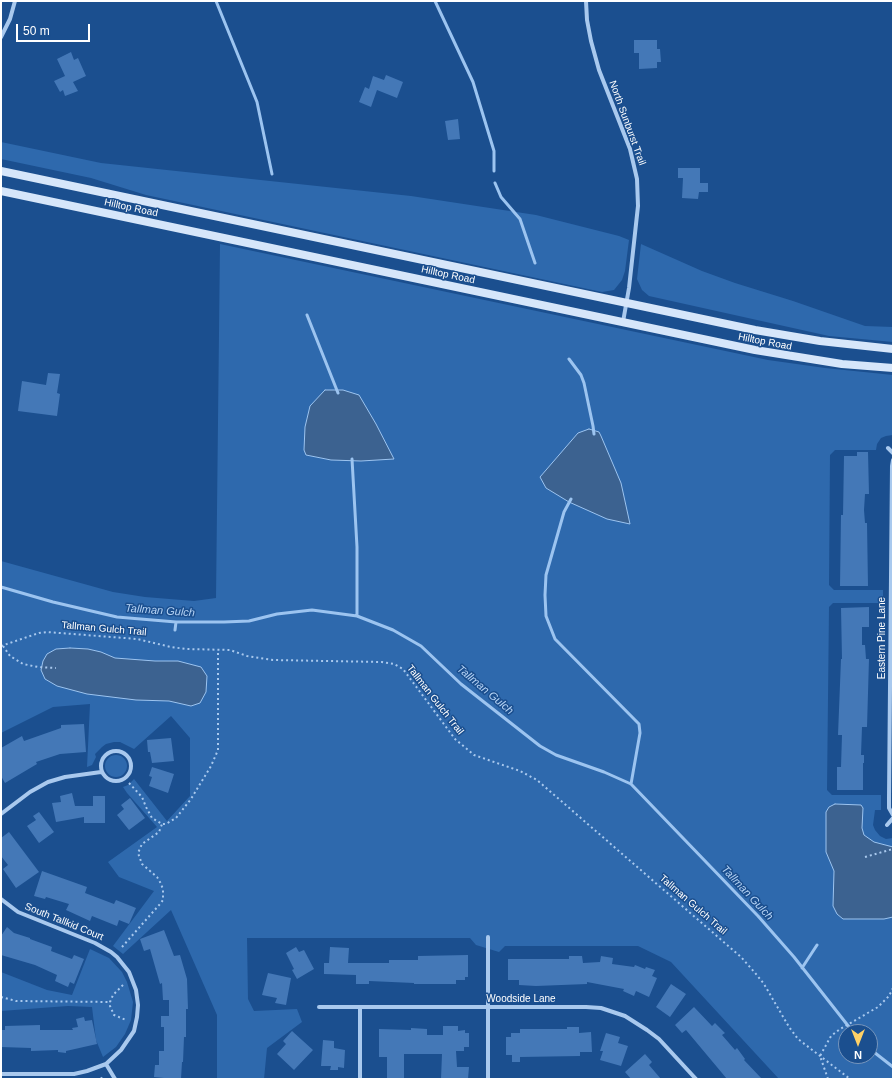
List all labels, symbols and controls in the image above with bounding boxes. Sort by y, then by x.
scale bar [18,16,92,42]
text: 50 m [23,24,50,38]
street label: North Sunburst Trail [606,79,648,167]
street label: Hilltop Road [103,196,159,220]
street label: Hilltop Road [420,263,476,287]
street label: Hilltop Road [737,331,793,353]
street label: Eastern Pine Lane [876,597,888,679]
water label: Tallman Gulch [125,602,195,620]
street label: Tallman Gulch Trail [61,619,147,639]
water label: Tallman Gulch [454,662,516,718]
street label: Tallman Gulch Trail [404,663,466,737]
water label: Tallman Gulch [718,863,776,923]
street label: Tallman Gulch Trail [657,873,729,937]
street label: South Tallkid Court [23,901,105,943]
street label: Woodside Lane [486,993,556,1005]
north arrow [838,1024,878,1064]
text: N [854,1049,862,1061]

